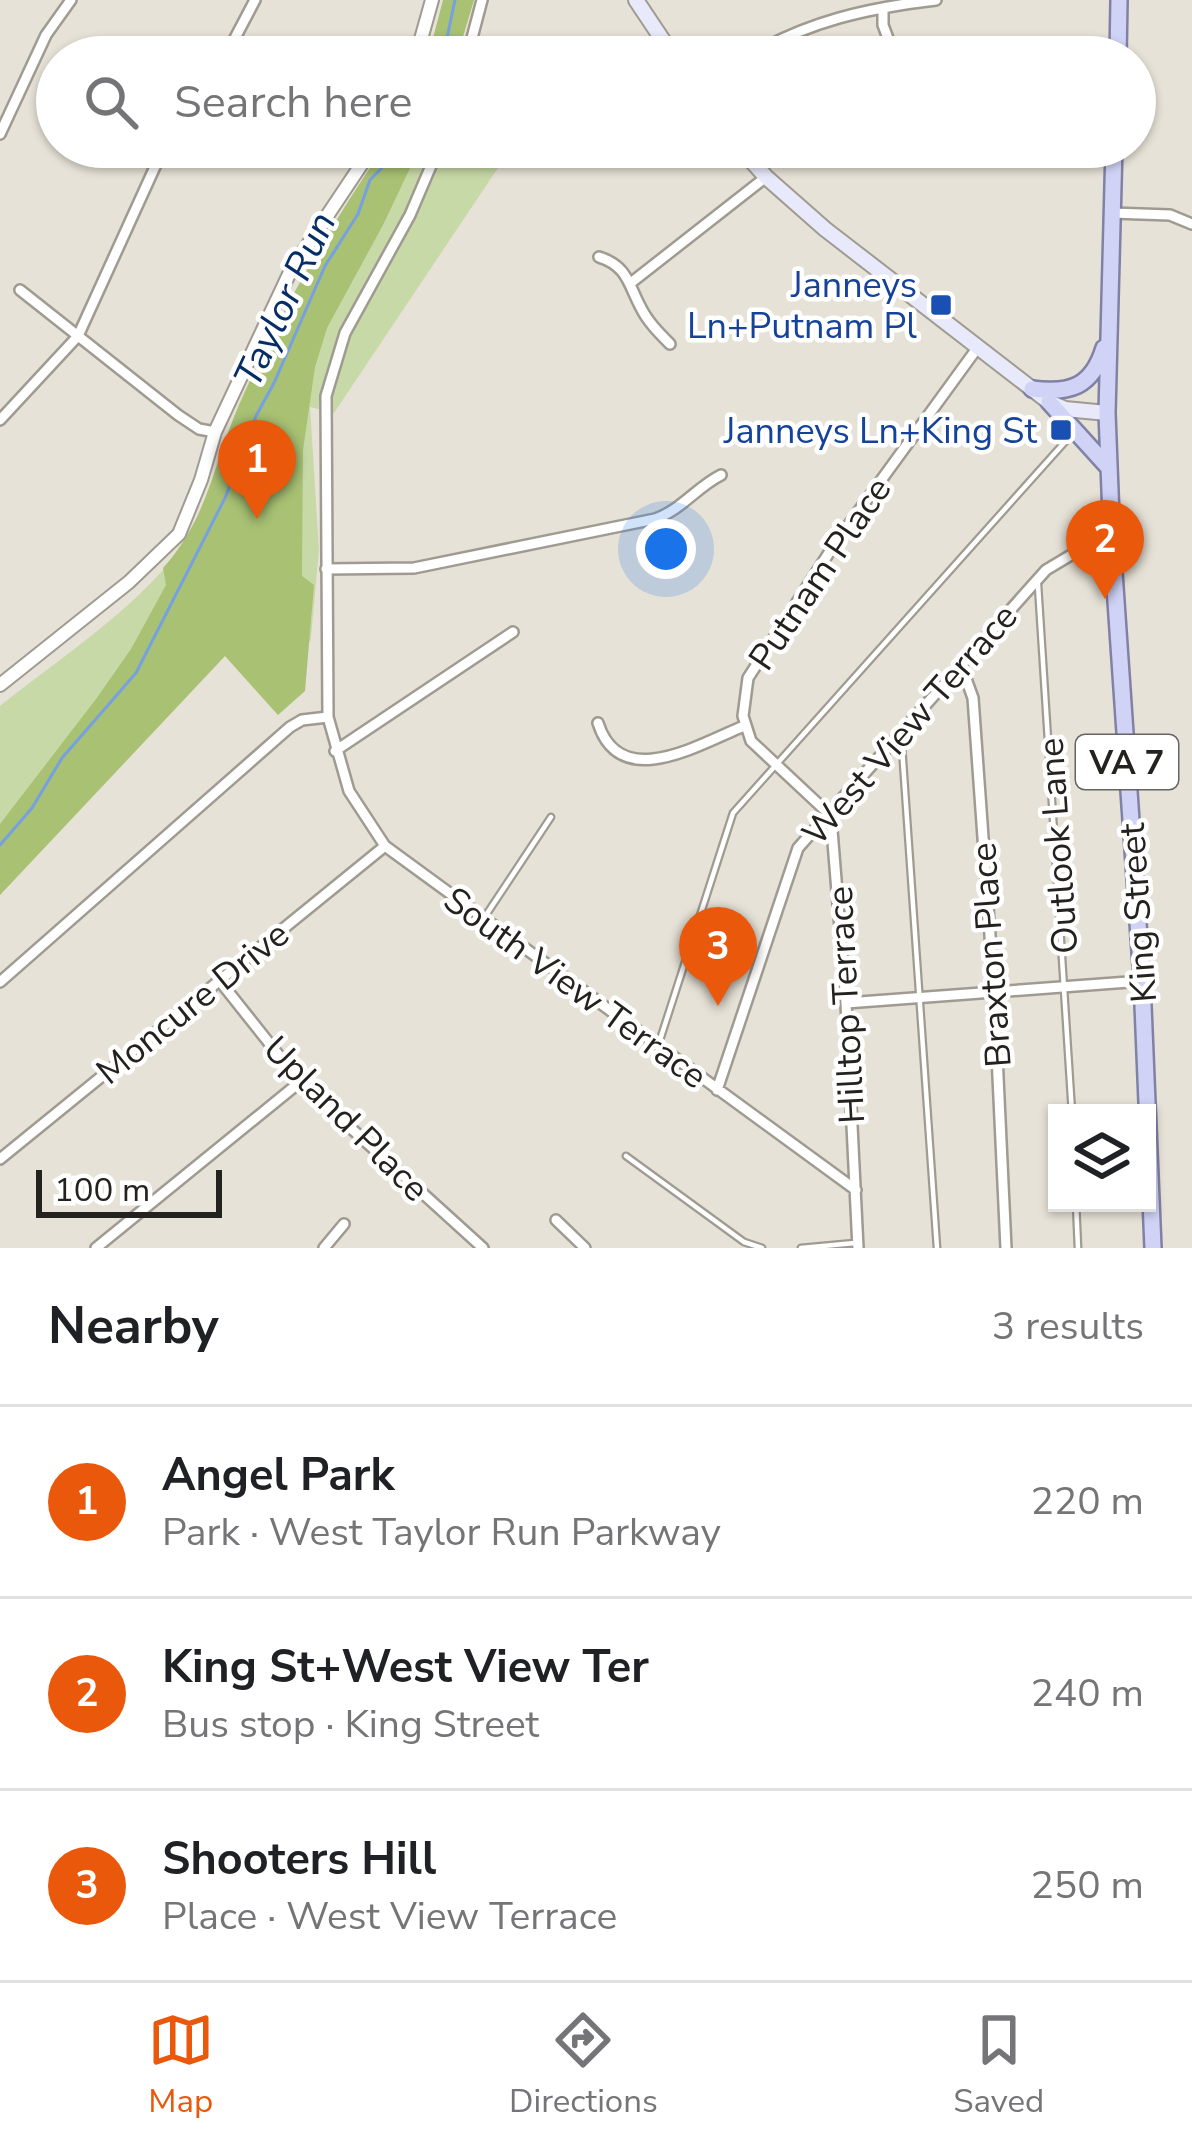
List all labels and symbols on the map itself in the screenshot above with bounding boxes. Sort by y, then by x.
water label: Taylor Run [222,203,349,396]
place label: Janneys Ln+Putnam Pl [687,261,917,351]
marker: Janneys Ln+Putnam Pl [928,292,954,318]
place label: Janneys Ln+King St [723,407,1037,456]
marker: Janneys Ln+King St [1048,417,1074,443]
pin: 1 [218,420,296,519]
street label: Putnam Place [738,468,903,680]
pin: 2 [1066,500,1144,599]
your location [636,519,696,579]
street label: West View Terrace [791,594,1029,856]
road number: VA 7 [1076,735,1178,789]
street label: Outlook Lane [1027,736,1090,956]
street label: King Street [1108,821,1169,1004]
street label: Braxton Place [959,841,1024,1069]
street label: South View Terrace [434,876,717,1100]
street label: Hilltop Terrace [816,885,877,1125]
pin: 3 [679,907,757,1006]
street label: Moncure Drive [86,910,300,1096]
street label: Upland Place [252,1026,439,1213]
scale bar [36,1164,222,1217]

